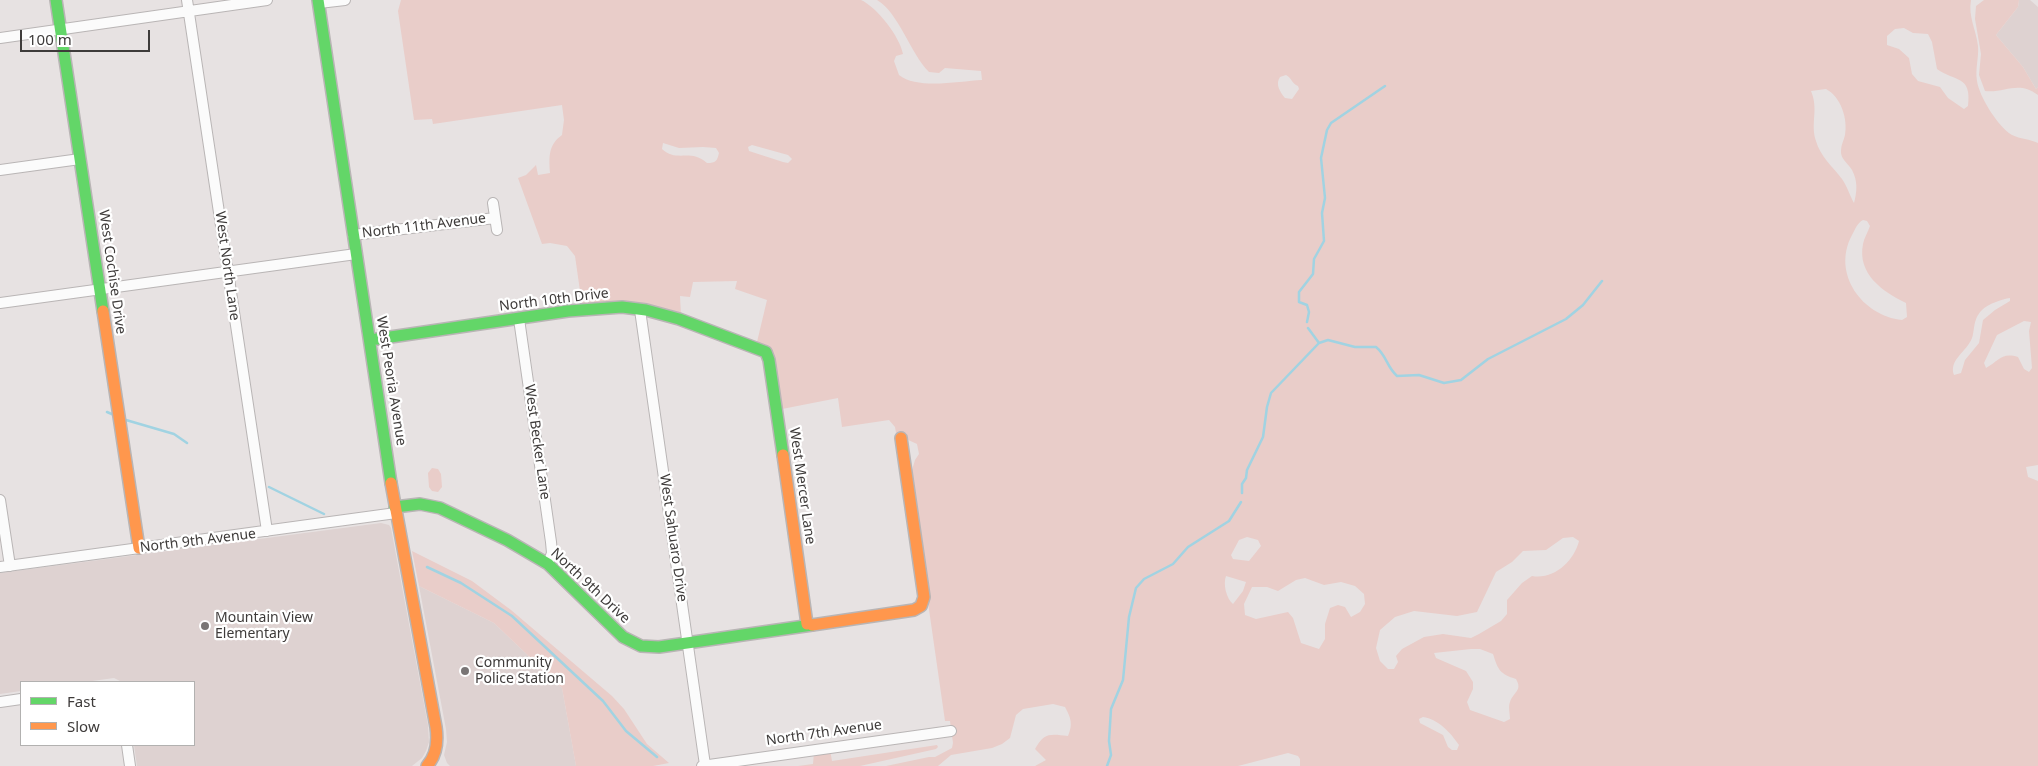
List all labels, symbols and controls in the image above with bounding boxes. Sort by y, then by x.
scale bar [22,20,152,52]
text: 100 m [28,29,72,49]
street label: West Cochise Drive [95,209,129,335]
street label: West North Lane [211,210,243,322]
street label: North 11th Avenue [361,210,487,242]
street label: North 10th Drive [498,285,610,315]
street label: West Peoria Avenue [372,315,410,447]
street label: West Becker Lane [521,383,553,501]
street label: West Mercer Lane [785,426,819,546]
street label: West Sahuaro Drive [656,473,690,603]
street label: North 9th Avenue [139,526,257,556]
street label: North 9th Drive [547,545,633,627]
place label: Mountain View Elementary [215,610,313,642]
marker: Mountain View Elementary [199,620,211,632]
place label: Community Police Station [475,655,564,688]
marker: Community Police Station [459,665,471,677]
legend [20,681,195,746]
text: Fast [67,691,96,711]
text: Slow [67,716,100,736]
street label: North 7th Avenue [765,717,883,749]

